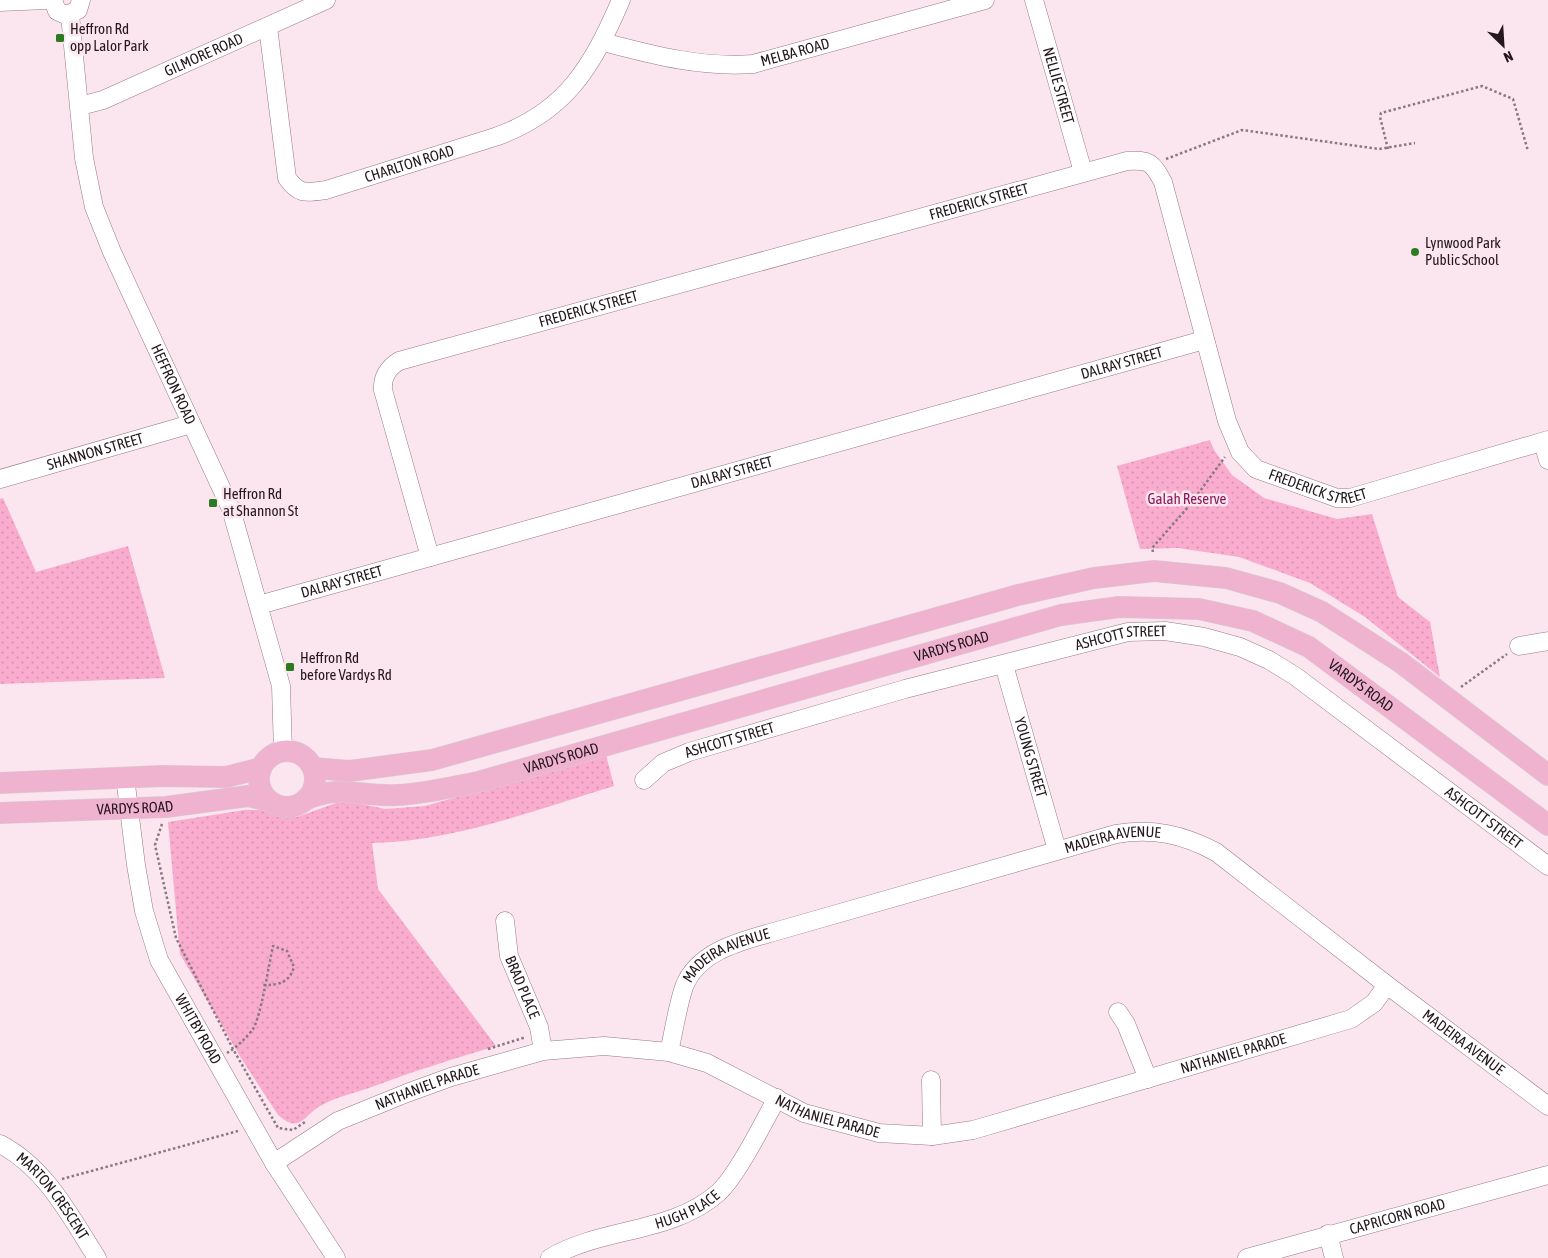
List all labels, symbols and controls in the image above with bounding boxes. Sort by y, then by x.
place label: Heffron Rd opp Lalor Park [70,20,149,54]
north arrow [1478,20,1528,70]
street label: GILMORE ROAD [161,29,245,79]
marker: Heffron Rd opp Lalor Park [54,32,66,44]
street label: MELBA ROAD [759,34,831,70]
street label: NELLIE STREET [1040,45,1078,126]
text: N [1501,48,1516,66]
street label: CHARLTON ROAD [362,141,456,185]
street label: FREDERICK STREET [927,179,1031,223]
place label: Lynwood Park Public School [1425,234,1501,268]
marker: Lynwood Park Public School [1409,246,1421,258]
street label: FREDERICK STREET [537,287,640,330]
street label: HEFFRON ROAD [148,341,200,427]
street label: DALRAY STREET [1079,343,1165,382]
street label: SHANNON STREET [45,429,146,473]
street label: DALRAY STREET [689,452,775,492]
street label: FREDERICK STREET [1267,465,1369,507]
place label: Heffron Rd at Shannon St [223,485,298,519]
park label: Galah Reserve [1148,490,1227,507]
marker: Heffron Rd at Shannon St [207,497,219,509]
street label: DALRAY STREET [299,562,385,601]
street label: ASHCOTT STREET [1073,622,1167,653]
street label: VARDYS ROAD [912,627,991,665]
place label: Heffron Rd before Vardys Rd [300,649,392,683]
street label: VARDYS ROAD [1325,655,1397,715]
marker: Heffron Rd before Vardys Rd [284,661,296,673]
street label: YOUNG STREET [1011,715,1051,800]
street label: ASHCOTT STREET [682,718,777,761]
street label: VARDYS ROAD [522,739,600,776]
street label: ASHCOTT STREET [1442,783,1526,852]
street label: VARDYS ROAD [96,797,174,818]
street label: MADEIRA AVENUE [1062,823,1162,856]
street label: MADEIRA AVENUE [679,924,772,985]
street label: BRAD PLACE [502,953,544,1021]
street label: WHITBY ROAD [172,991,225,1067]
street label: MADEIRA AVENUE [1419,1006,1508,1079]
street label: NATHANIEL PARADE [1178,1029,1288,1077]
street label: NATHANIEL PARADE [373,1060,481,1113]
street label: NATHANIEL PARADE [773,1091,882,1141]
street label: MARTON CRESCENT [13,1149,93,1243]
street label: HUGH PLACE [653,1186,723,1232]
street label: CAPRICORN ROAD [1348,1195,1447,1237]

